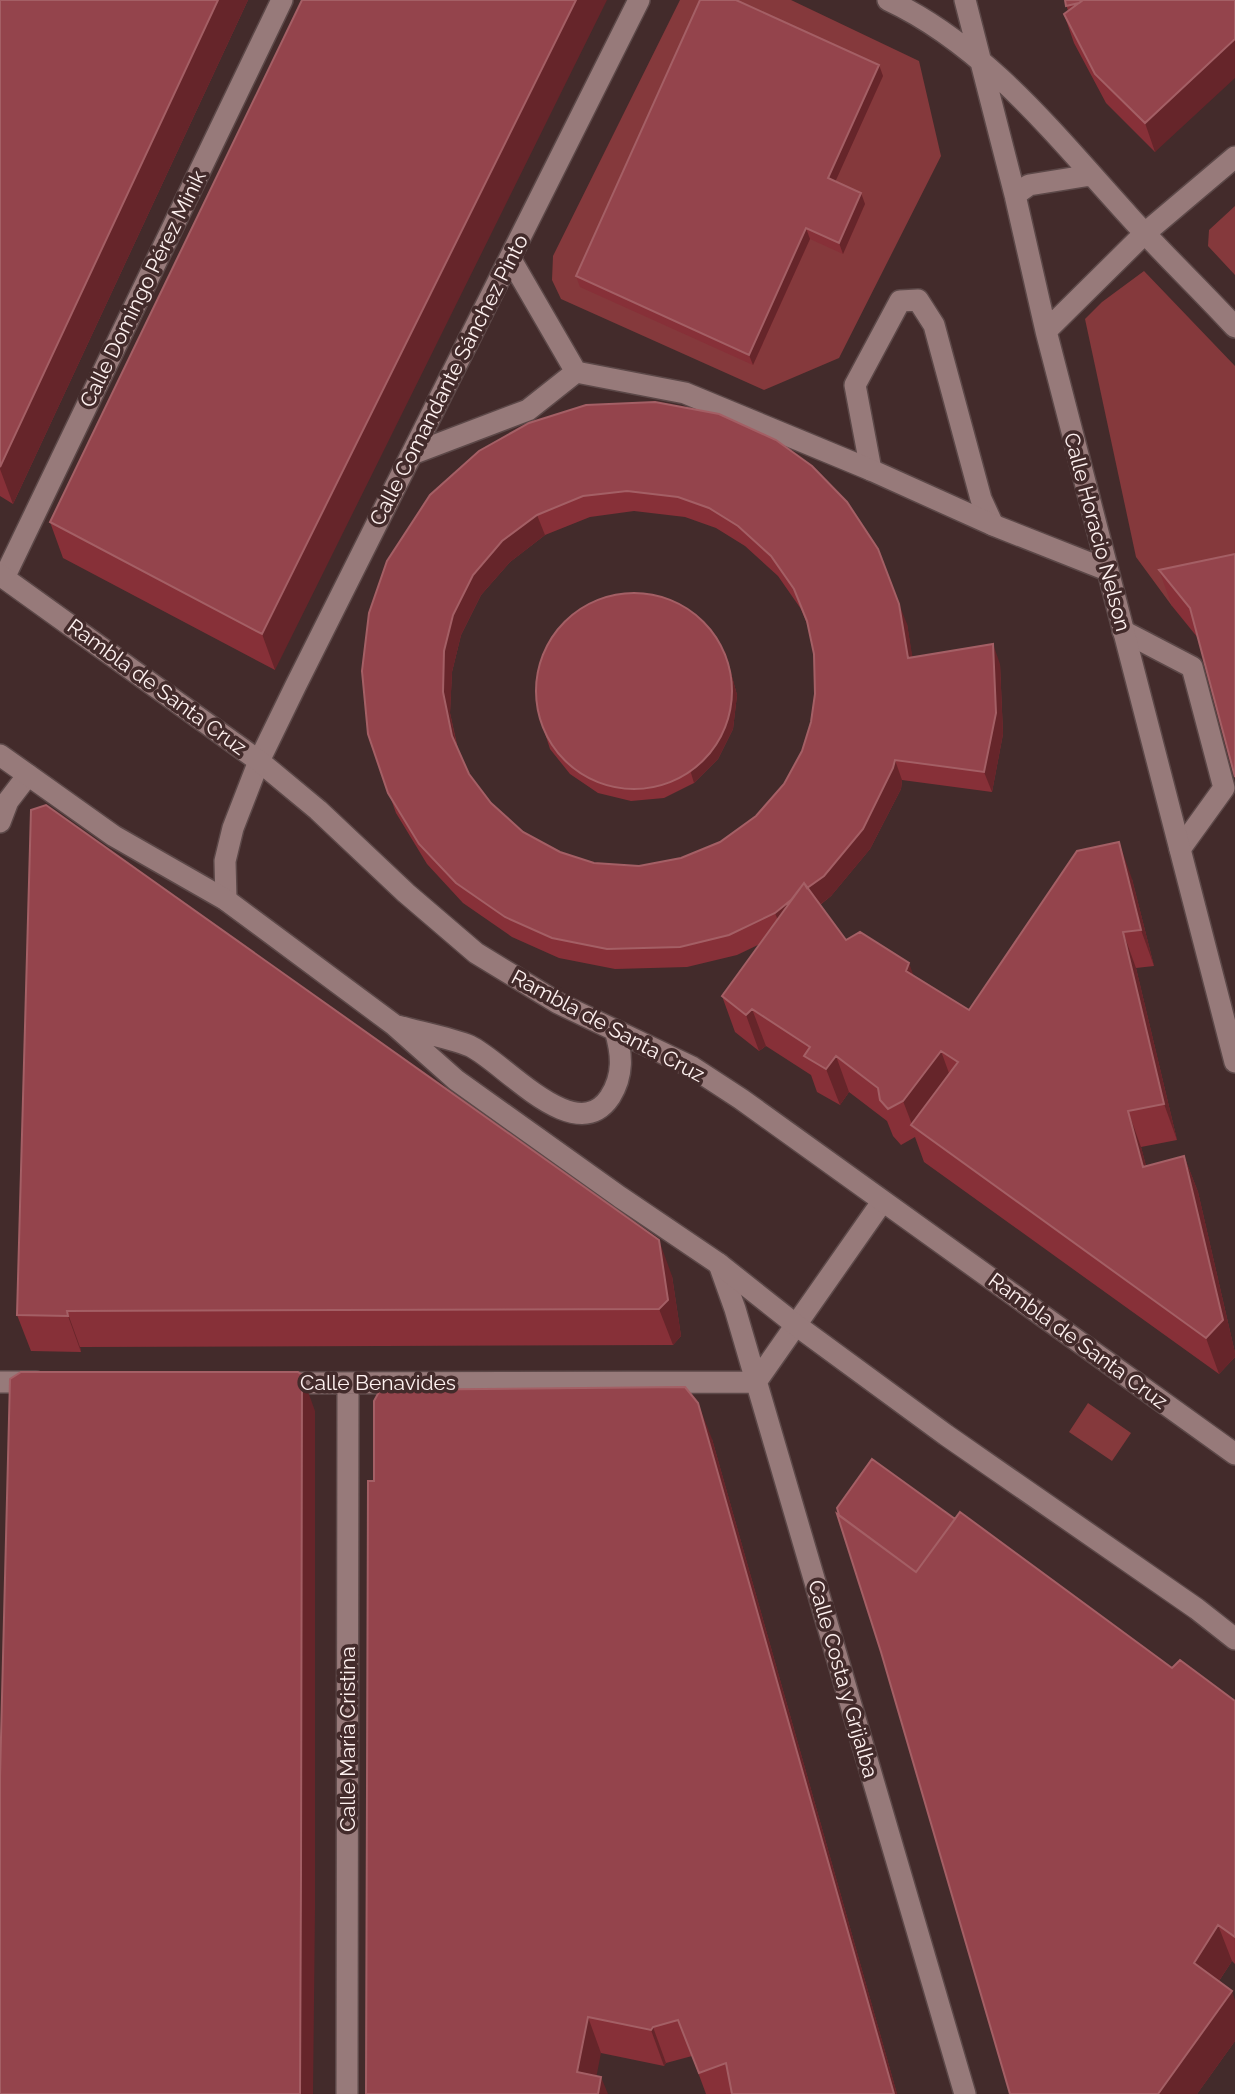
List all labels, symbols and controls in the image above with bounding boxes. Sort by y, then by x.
street label: Calle Domingo Pérez Minik [74,166,211,411]
street label: Calle Comandante Sánchez Pinto [364,230,533,529]
street label: Calle Horacio Nelson [1059,430,1136,634]
street label: Rambla de Santa Cruz [63,613,252,760]
street label: Rambla de Santa Cruz [507,964,709,1087]
street label: Rambla de Santa Cruz [984,1267,1173,1414]
street label: Calle Benavides [300,1370,456,1395]
street label: Calle Costa y Grijalba [803,1577,884,1781]
street label: Calle María Cristina [335,1646,360,1832]

